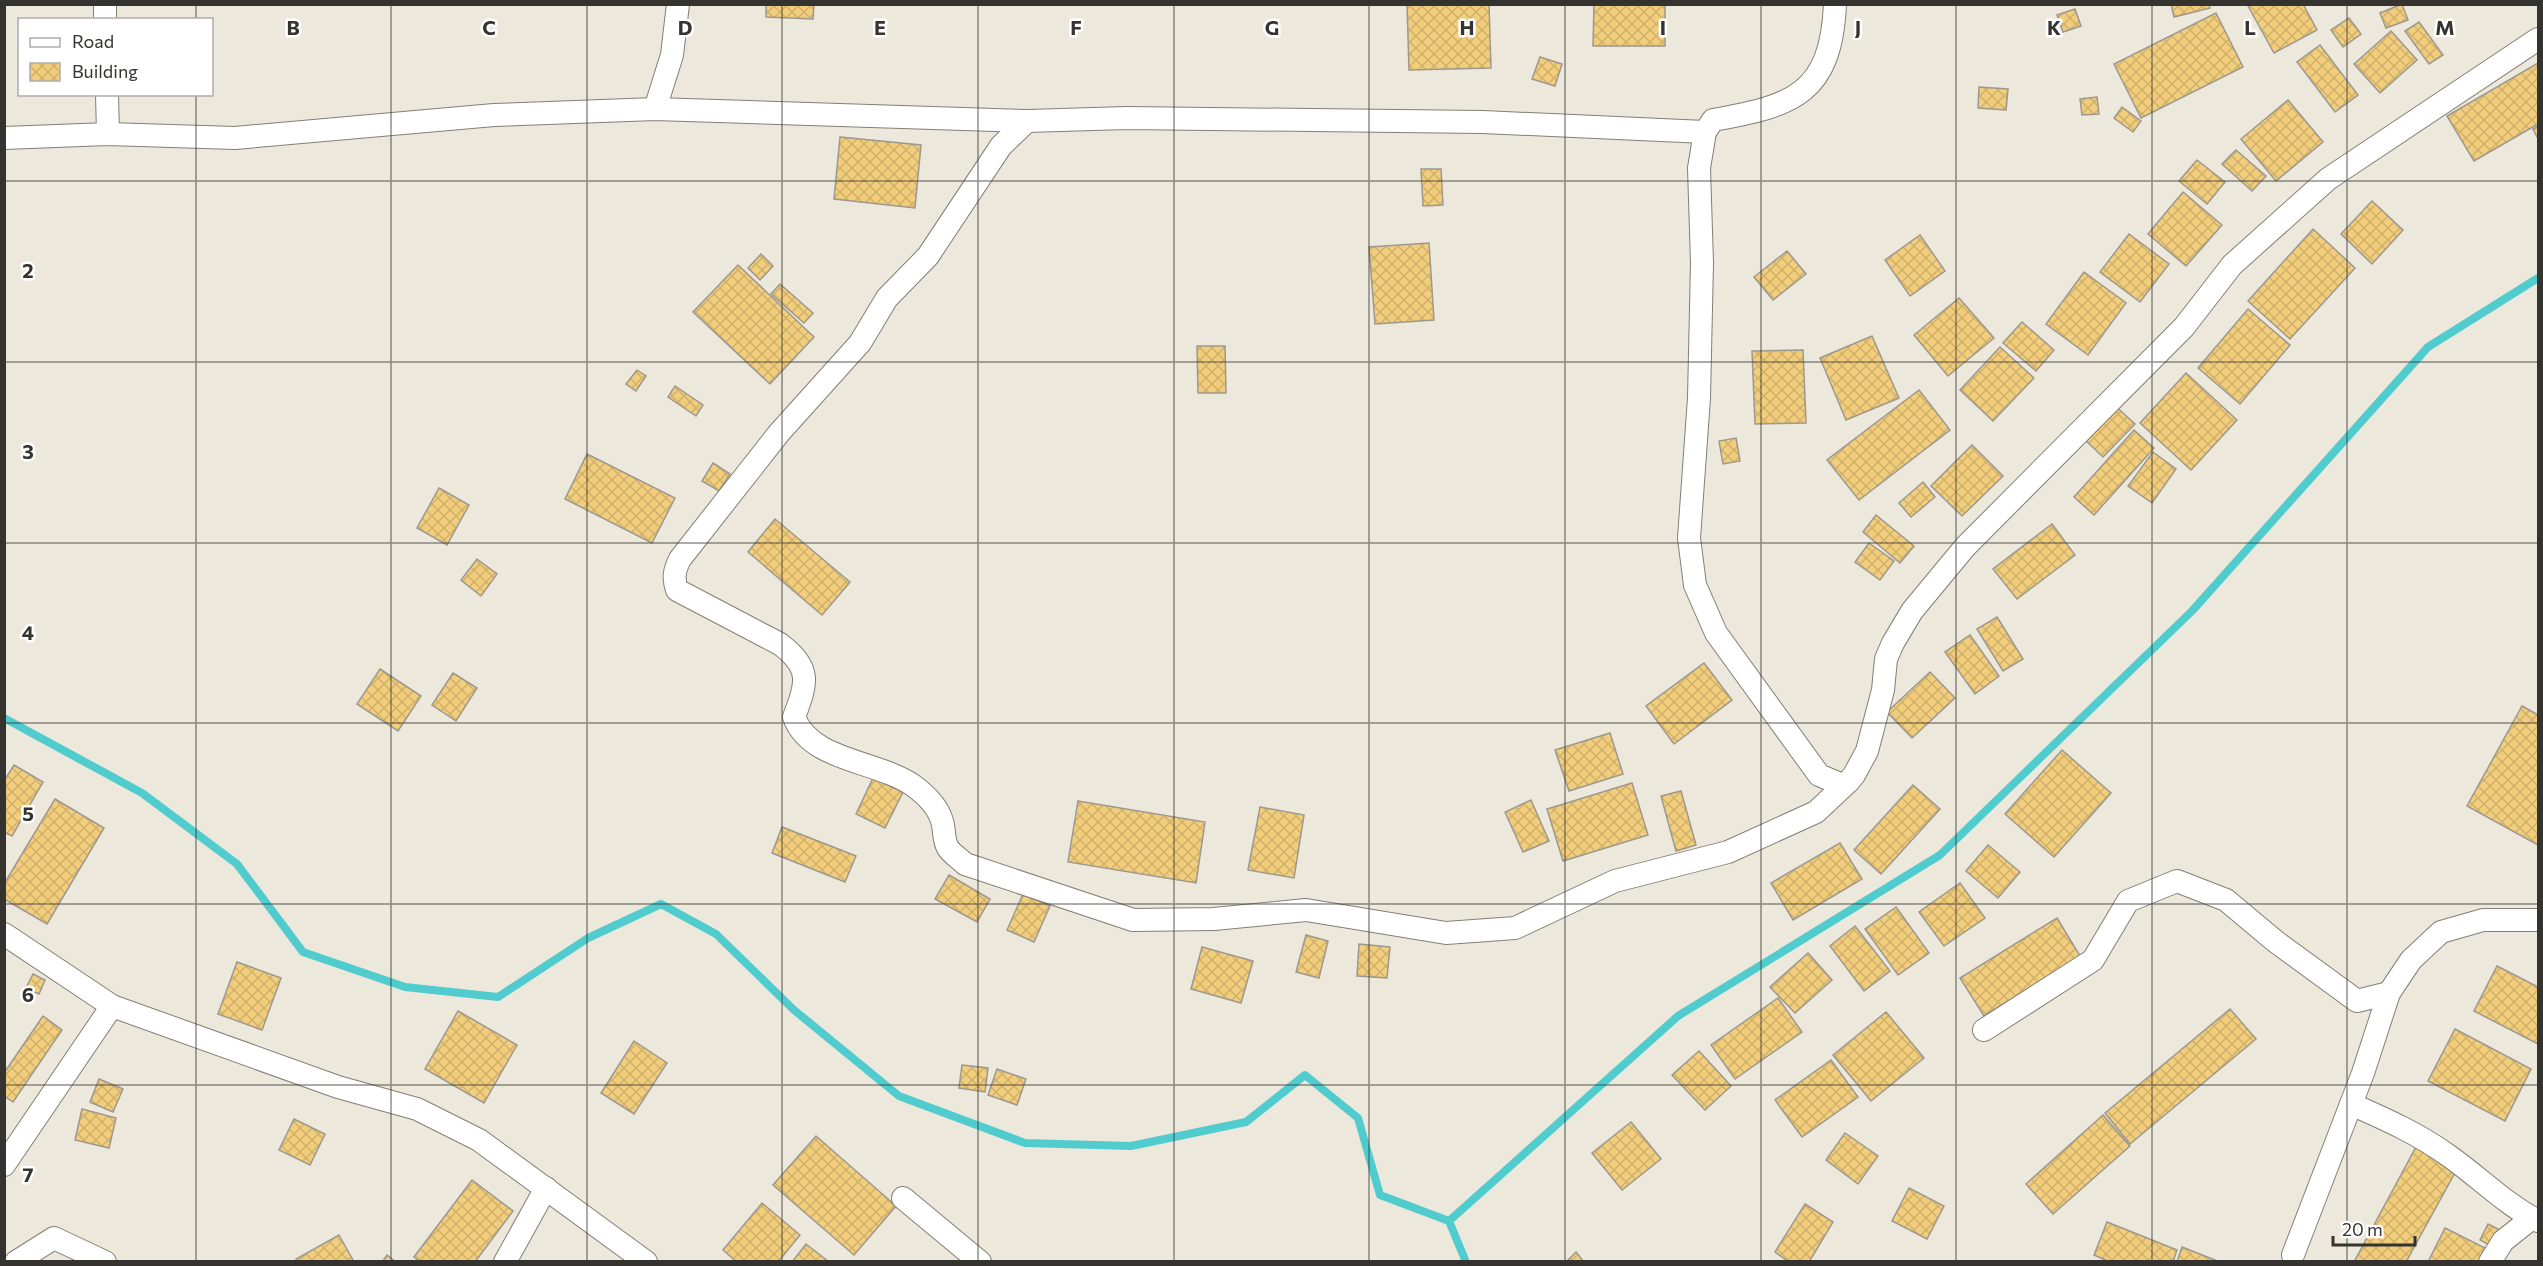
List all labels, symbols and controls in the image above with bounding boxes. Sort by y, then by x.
text: B [286,15,300,39]
text: C [482,15,496,39]
text: D [678,15,692,39]
text: E [874,15,886,39]
text: F [1070,15,1082,39]
text: G [1265,15,1279,39]
text: H [1460,15,1475,39]
text: I [1660,15,1666,39]
text: J [1855,15,1861,39]
text: K [2047,15,2061,39]
text: L [2244,15,2256,39]
text: M [2435,15,2455,39]
legend [18,18,213,96]
text: Road [72,30,114,52]
text: Building [72,60,138,82]
text: 2 [22,258,34,282]
text: 3 [22,439,34,463]
text: 4 [22,620,34,644]
text: 5 [22,801,34,825]
text: 6 [22,982,34,1006]
text: 7 [23,1162,34,1186]
scale bar [2333,1209,2416,1247]
text: 20 m [2342,1218,2383,1240]

